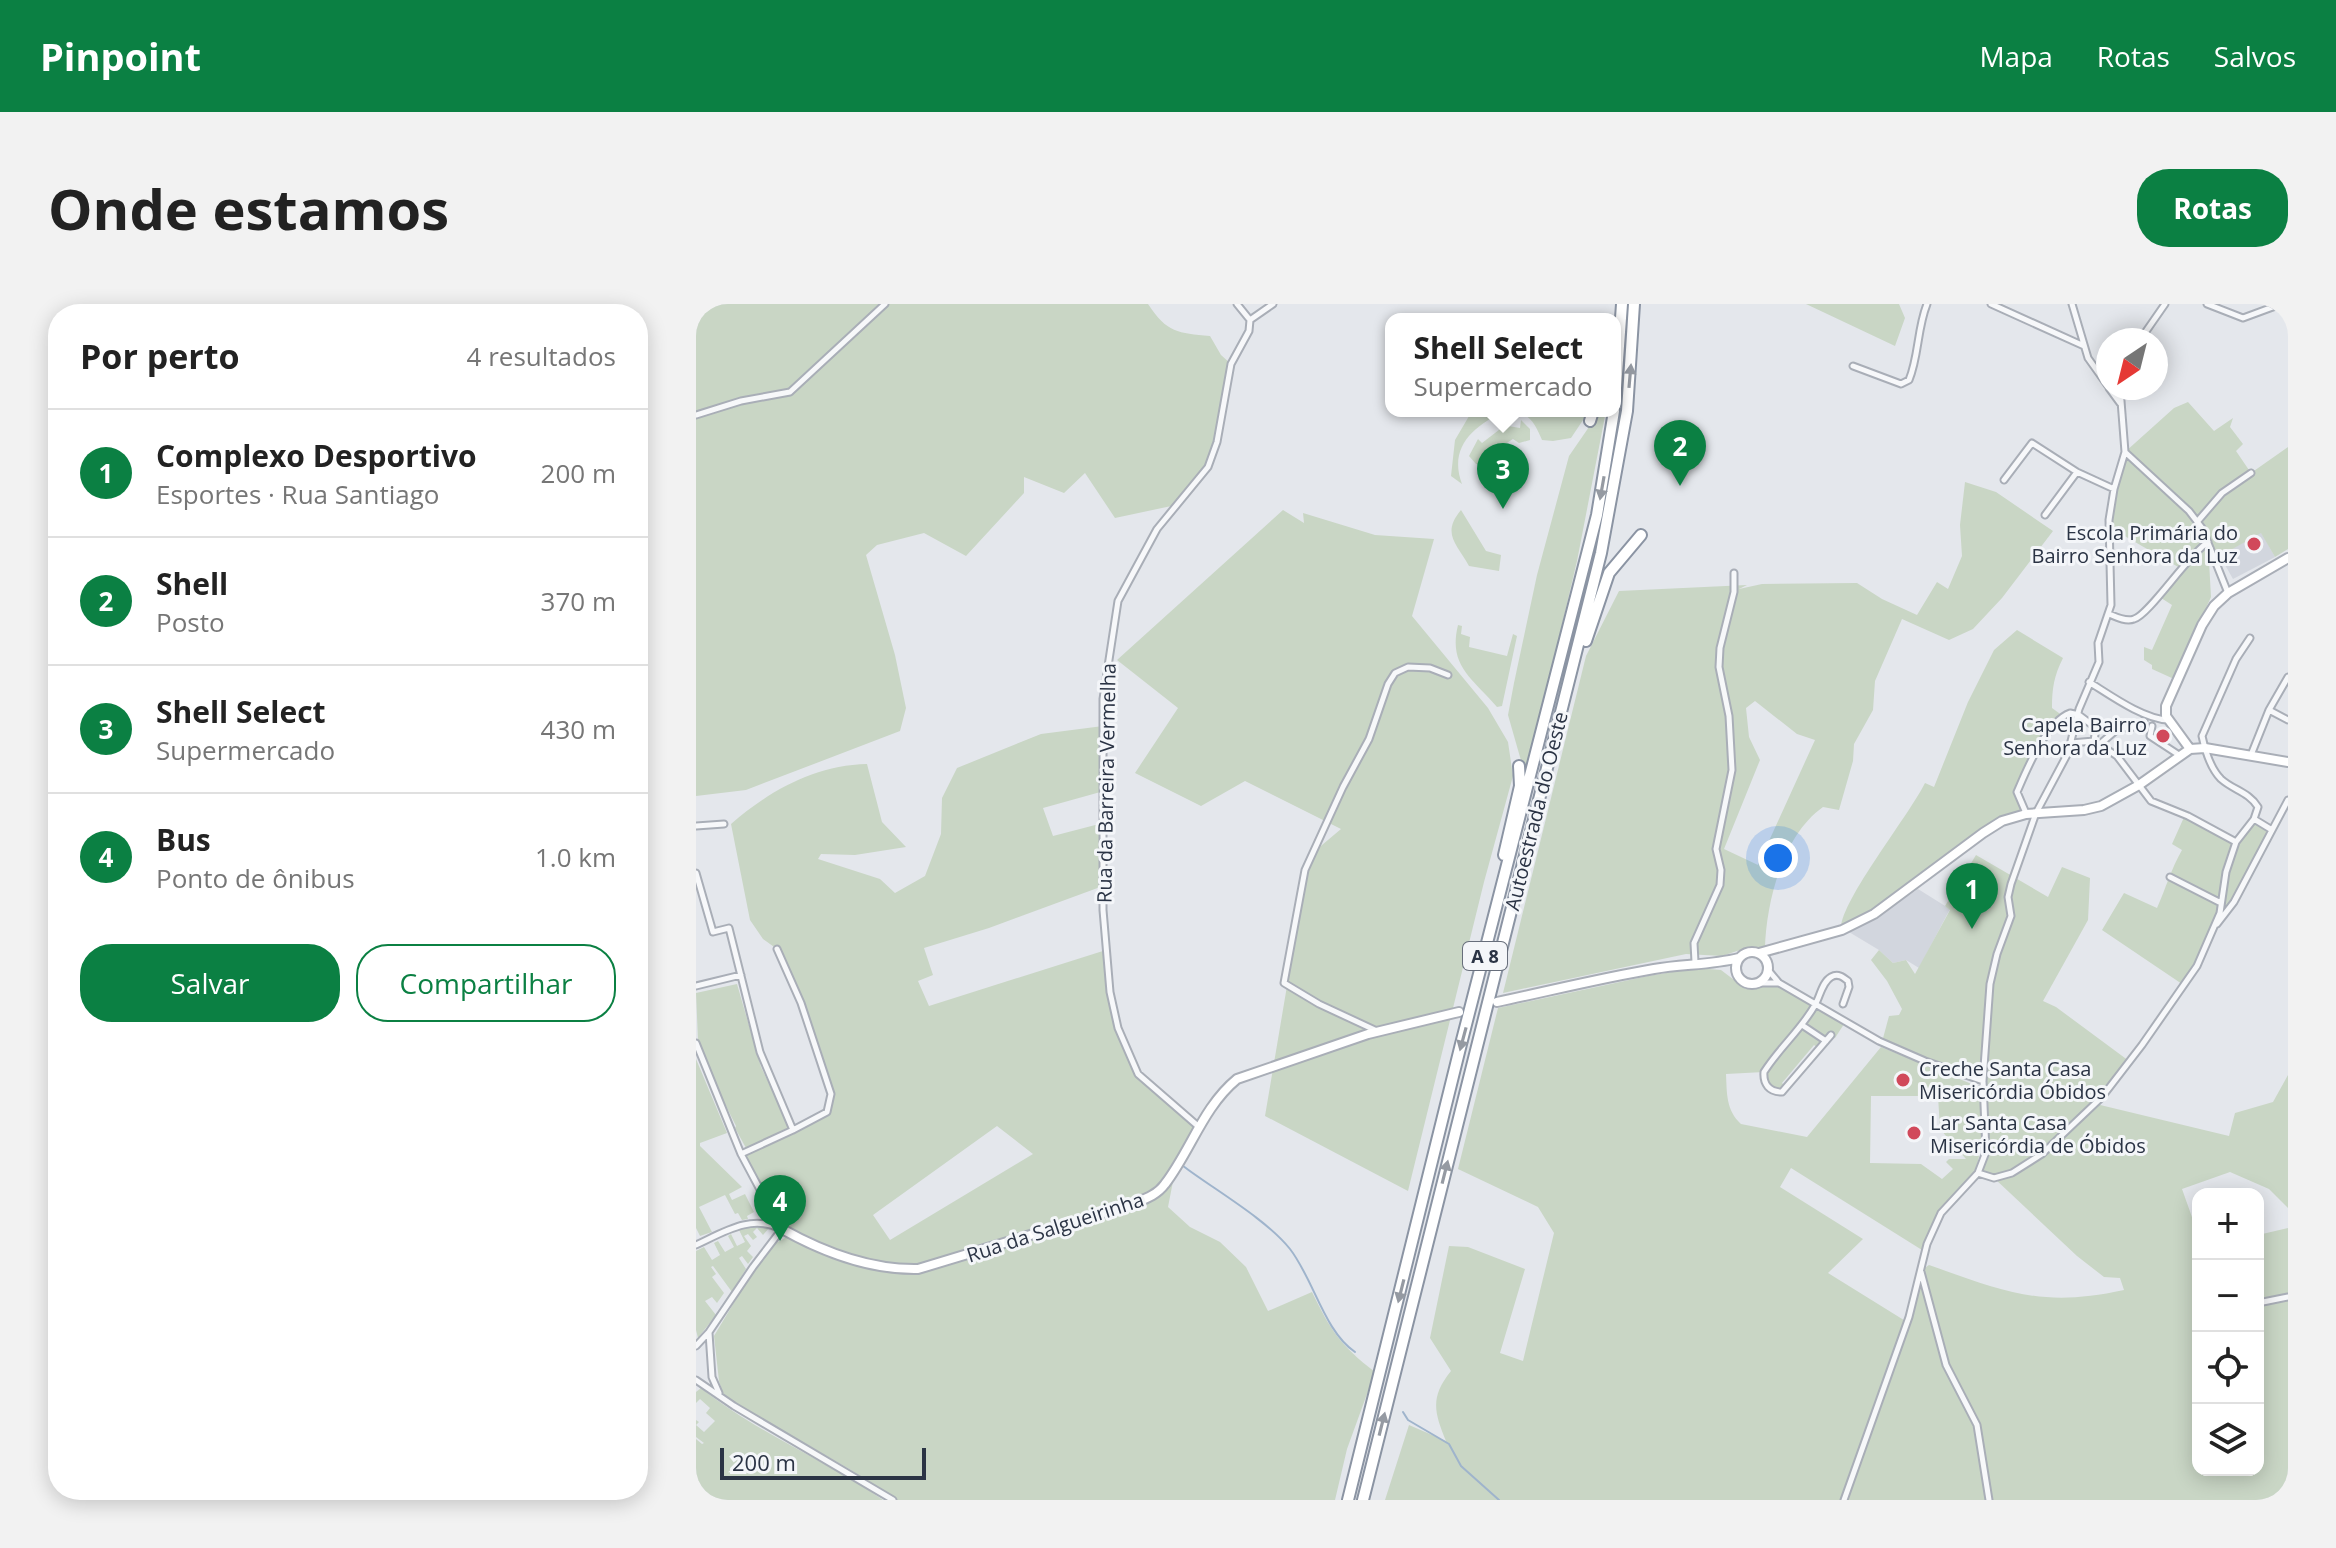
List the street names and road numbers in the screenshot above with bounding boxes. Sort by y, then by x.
street label: Rua da Barreira Vermelha [1090,663,1122,903]
street label: Autoestrada do Oeste [1498,709,1574,913]
road number: A 8 [1463,942,1507,970]
street label: Rua da Salgueirinha [963,1186,1147,1268]

